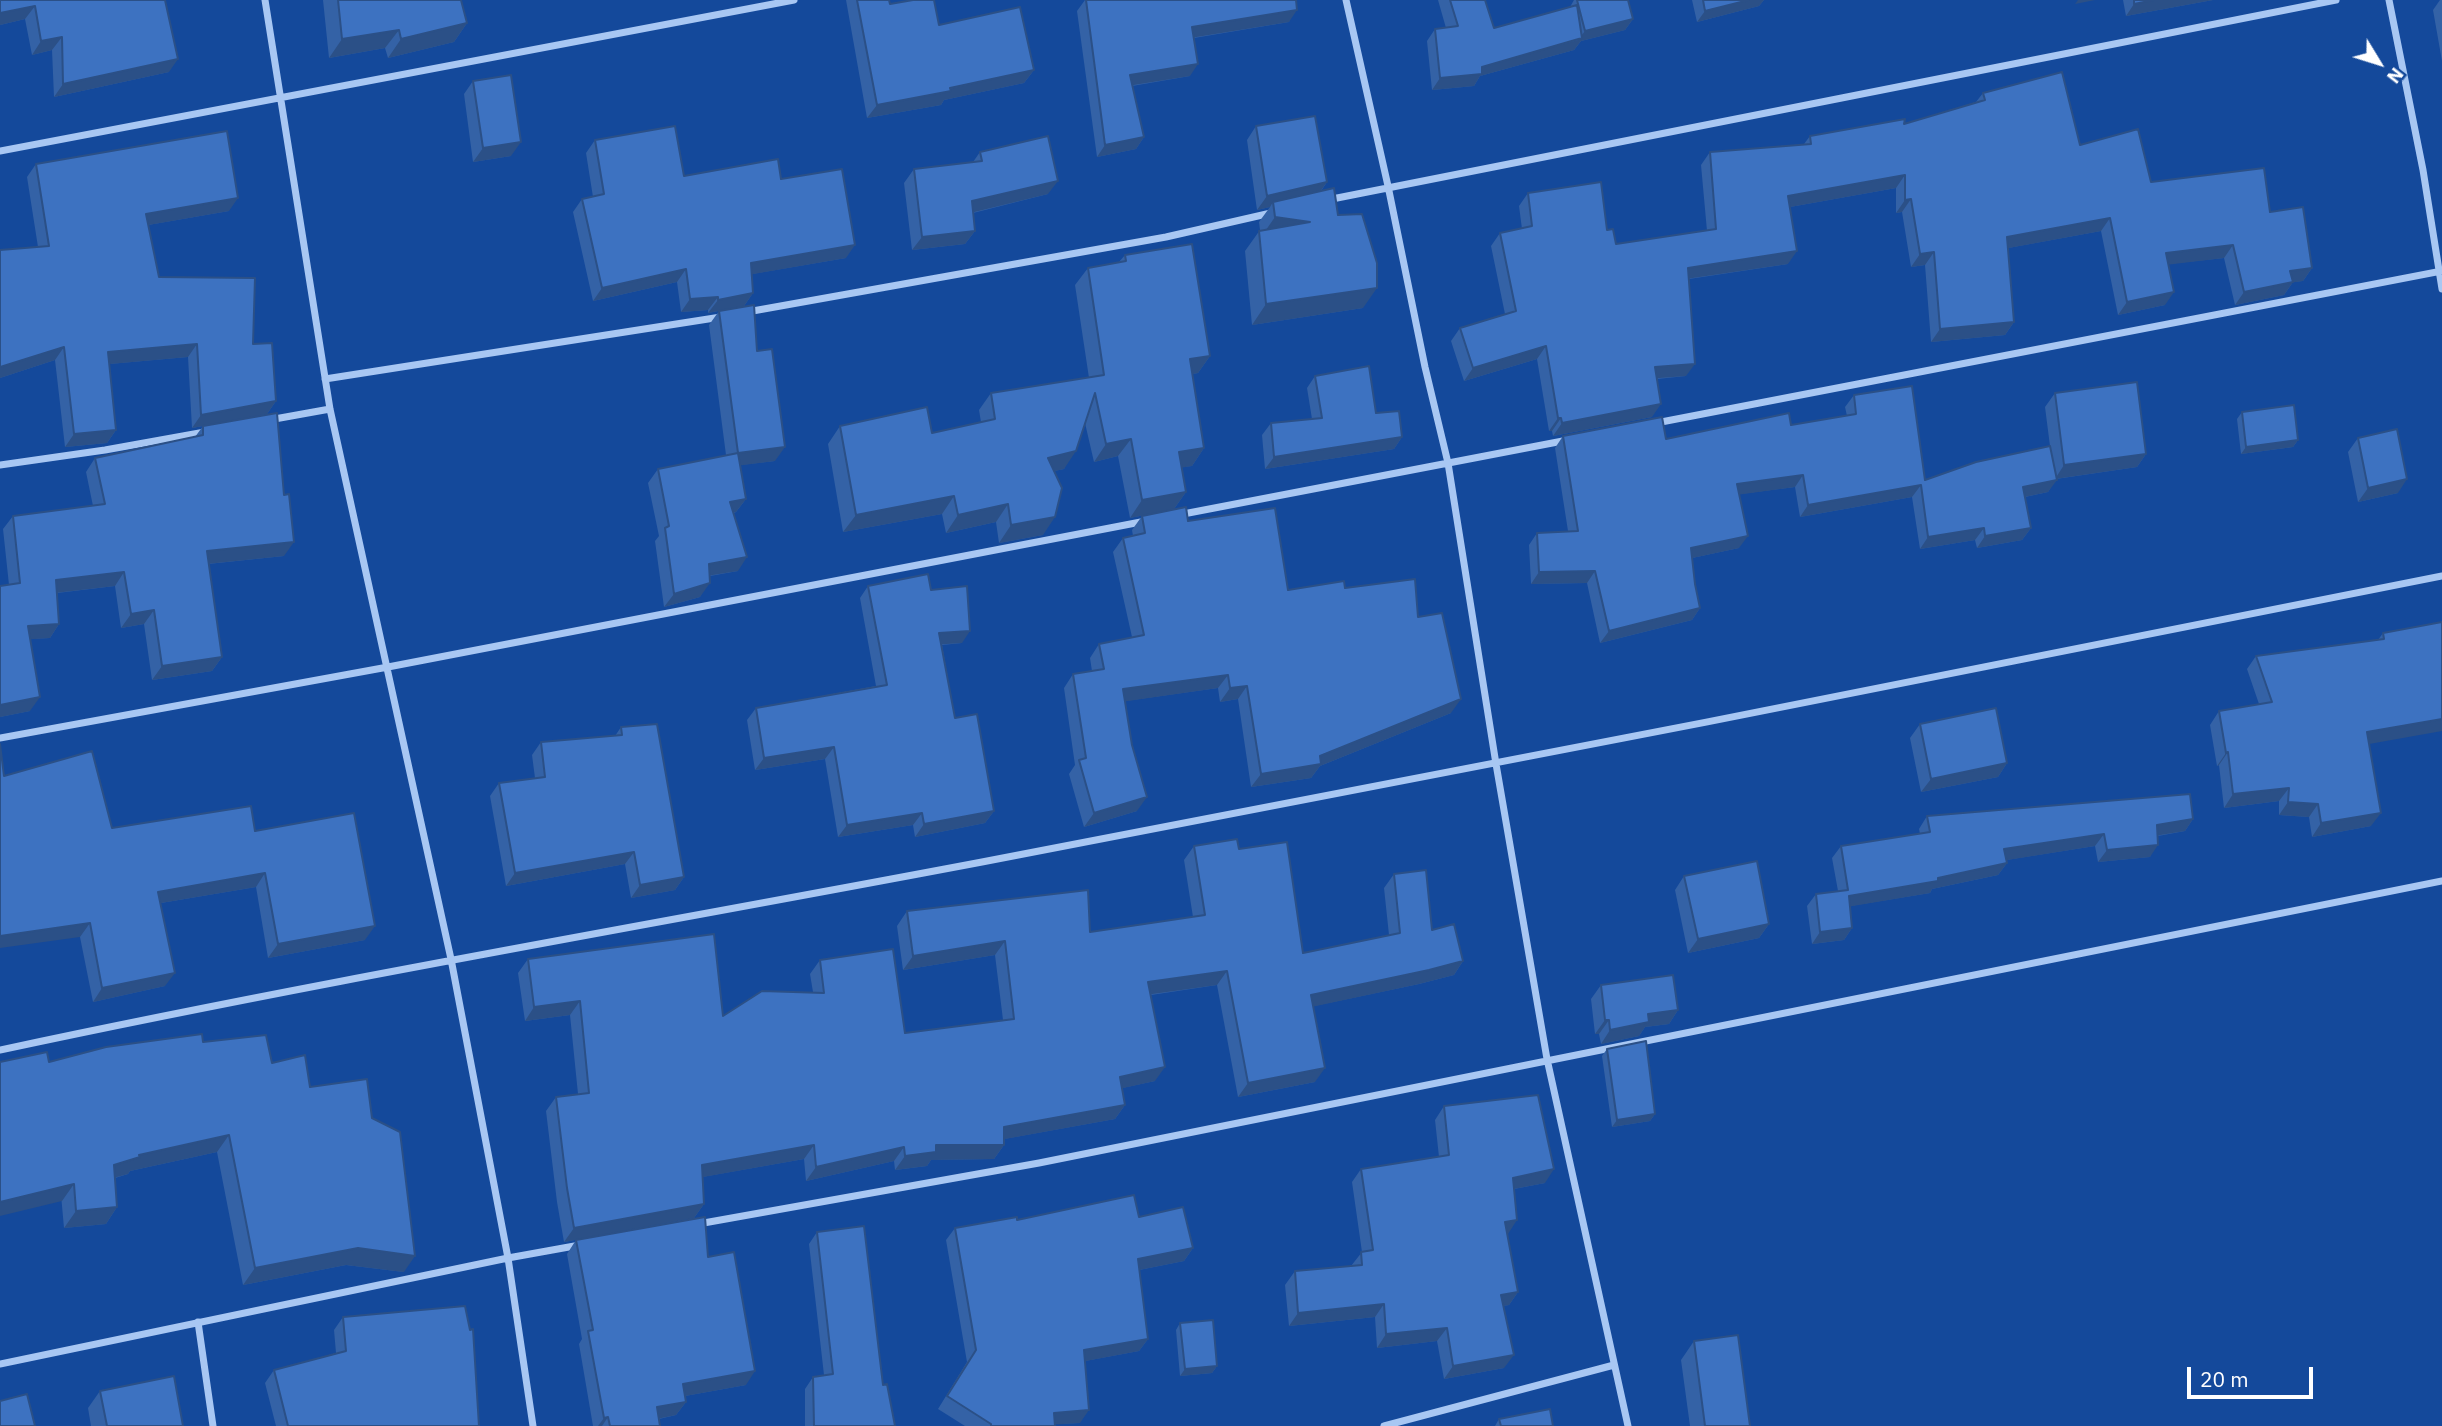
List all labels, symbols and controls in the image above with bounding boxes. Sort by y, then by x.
north arrow [2344,28,2414,98]
text: N [2382,63,2409,89]
scale bar [2190,1352,2316,1396]
text: 20 m [2200,1365,2249,1393]

